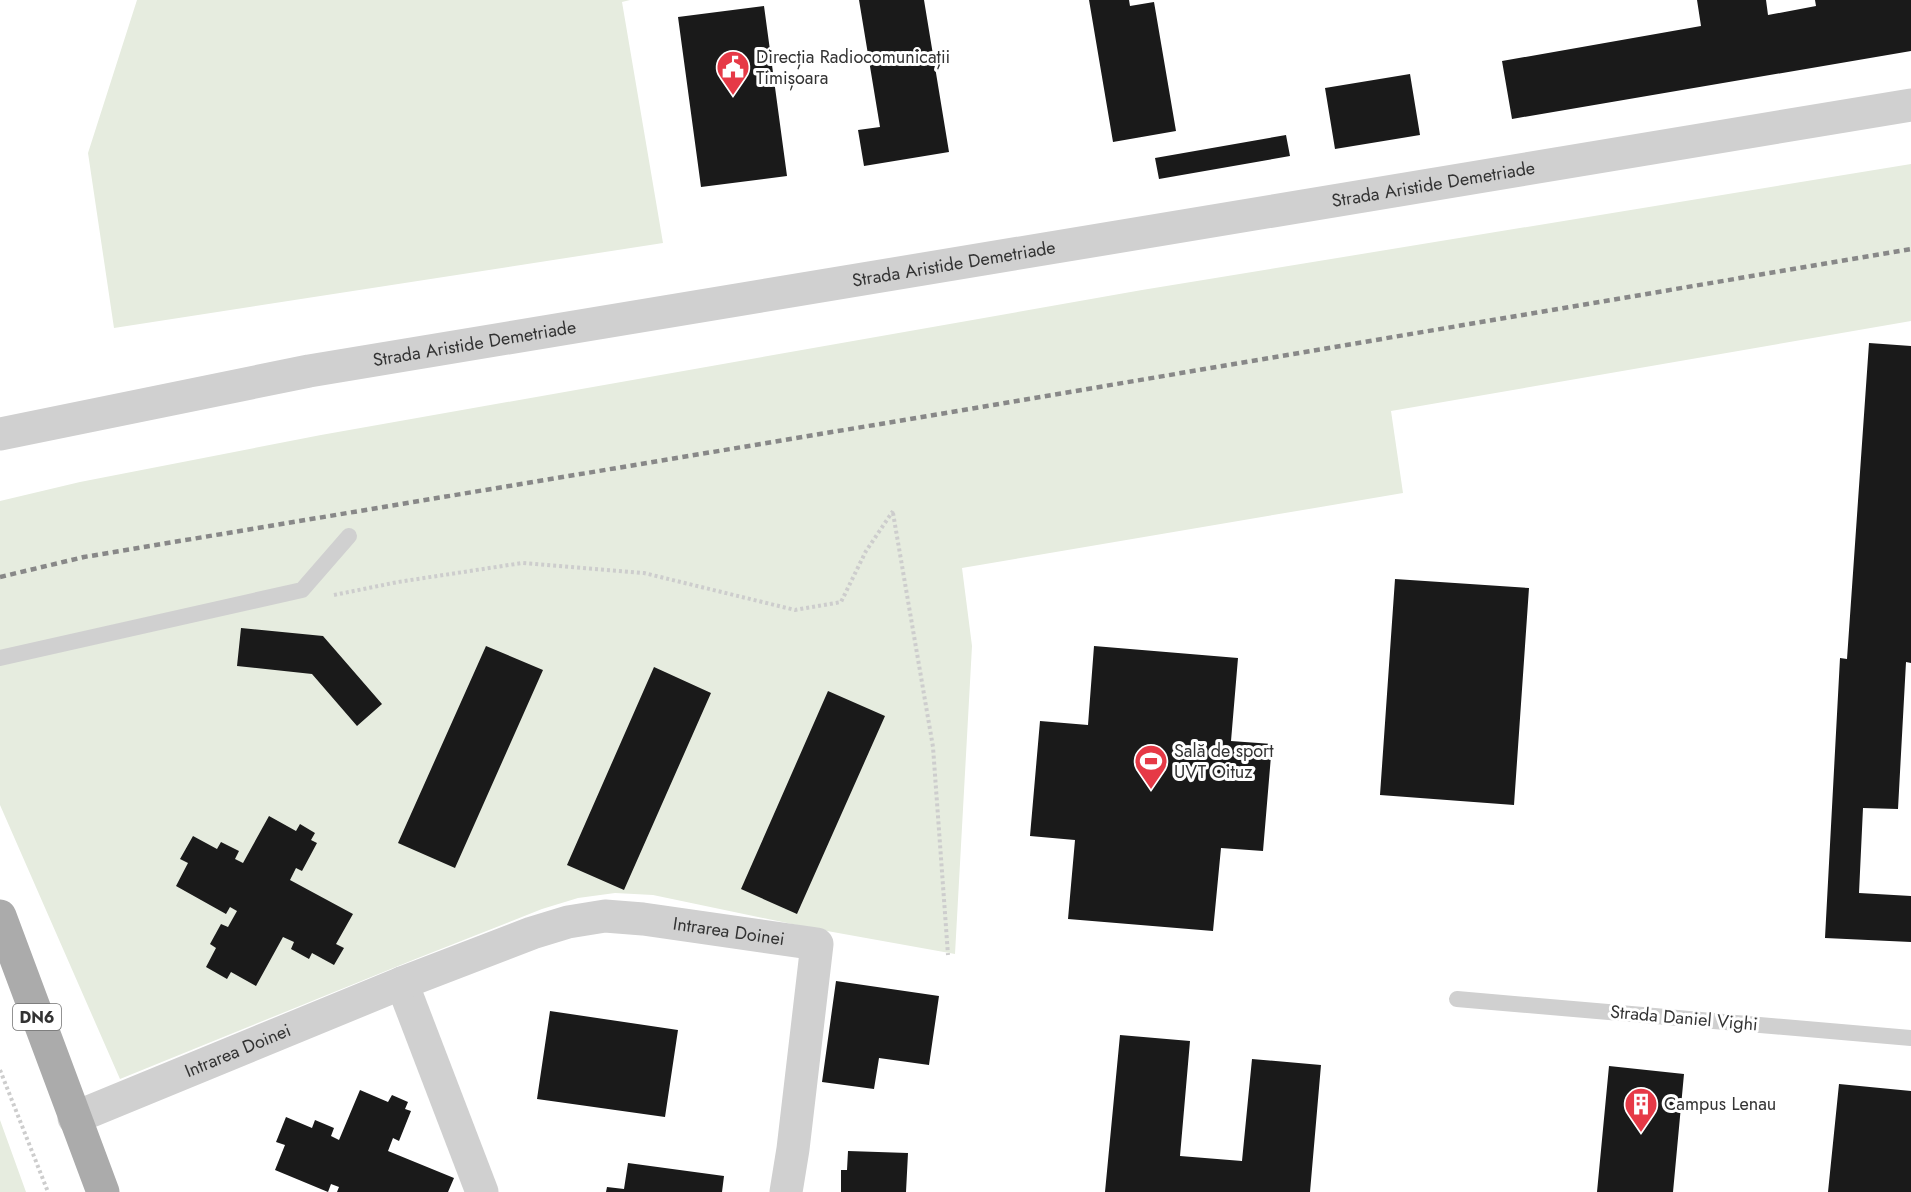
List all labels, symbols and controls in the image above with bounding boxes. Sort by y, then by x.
place label: Direcția Radiocomunicații Timișoara [756,44,950,91]
public building icon: Direcția Radiocomunicații Timișoara [715,49,751,96]
street label: Strada Aristide Demetriade [1330,155,1537,214]
street label: Strada Aristide Demetriade [850,234,1057,294]
street label: Strada Aristide Demetriade [371,314,578,373]
place label: Sală de sport UVT Oituz [1174,738,1274,785]
sports icon: Sală de sport UVT Oituz [1133,743,1169,790]
street label: Intrarea Doinei [671,910,786,952]
street label: Strada Daniel Vighi [1609,999,1759,1037]
road number: DN6 [13,1004,61,1030]
street label: Intrarea Doinei [181,1017,295,1084]
building icon: Campus Lenau [1623,1086,1659,1133]
place label: Campus Lenau [1664,1091,1776,1117]

